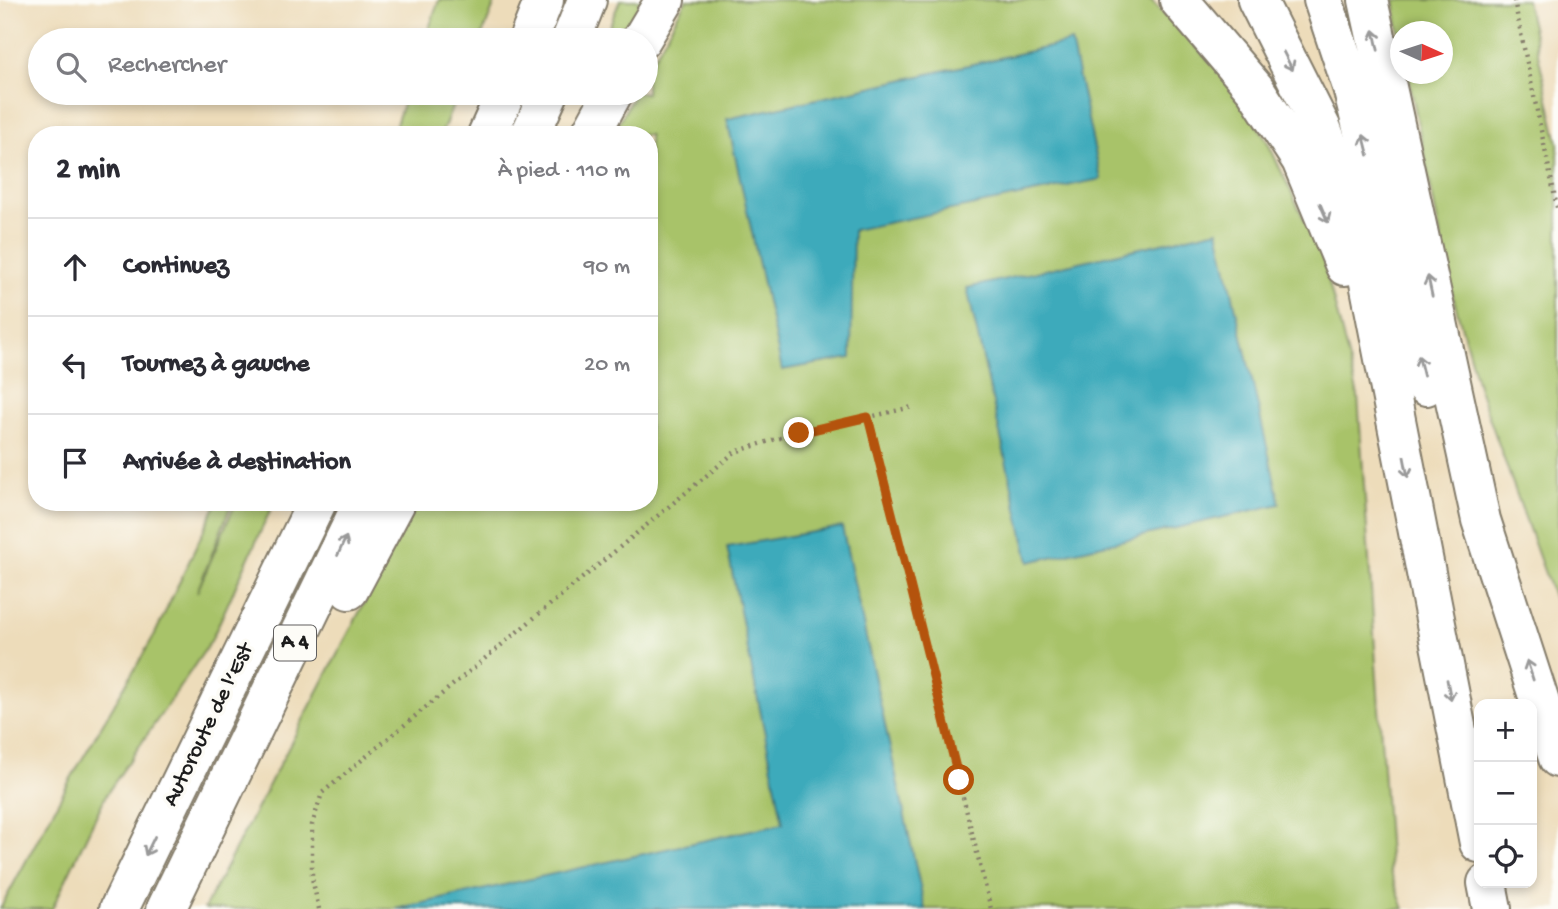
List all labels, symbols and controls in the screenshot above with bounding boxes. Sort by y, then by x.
north arrow [1390,21,1453,84]
search box [28,28,658,105]
one-way arrow [1369,29,1382,52]
icon: search [52,48,90,86]
one-way arrow [1281,50,1295,71]
text: Rechercher [108,51,226,82]
one-way arrow [1359,134,1372,157]
text: 2 min [56,154,120,189]
text: À pied · 110 m [498,158,630,185]
one-way arrow [1318,201,1331,223]
icon: ahead [56,248,94,286]
text: Continuez [123,252,229,283]
text: 90 m [584,254,630,281]
one-way arrow [1423,275,1436,298]
icon: left [56,346,94,384]
text: Tournez à gauche [123,350,310,381]
text: 20 m [584,352,630,379]
one-way arrow [1414,355,1427,378]
route end [783,417,814,448]
icon: arrive [56,444,94,482]
text: Arrivée à destination [123,448,351,479]
one-way arrow [1399,455,1413,478]
one-way arrow [336,536,350,557]
road number: A 4 [274,626,316,660]
street label: Autoroute de l’Est [158,637,261,811]
one-way arrow [1522,660,1535,682]
one-way arrow [1443,678,1457,701]
map controls [1474,699,1537,888]
button: + [1474,699,1537,762]
button: − [1474,762,1537,825]
route start [943,764,974,795]
button: locate [1474,825,1537,888]
one-way arrow [142,835,156,856]

